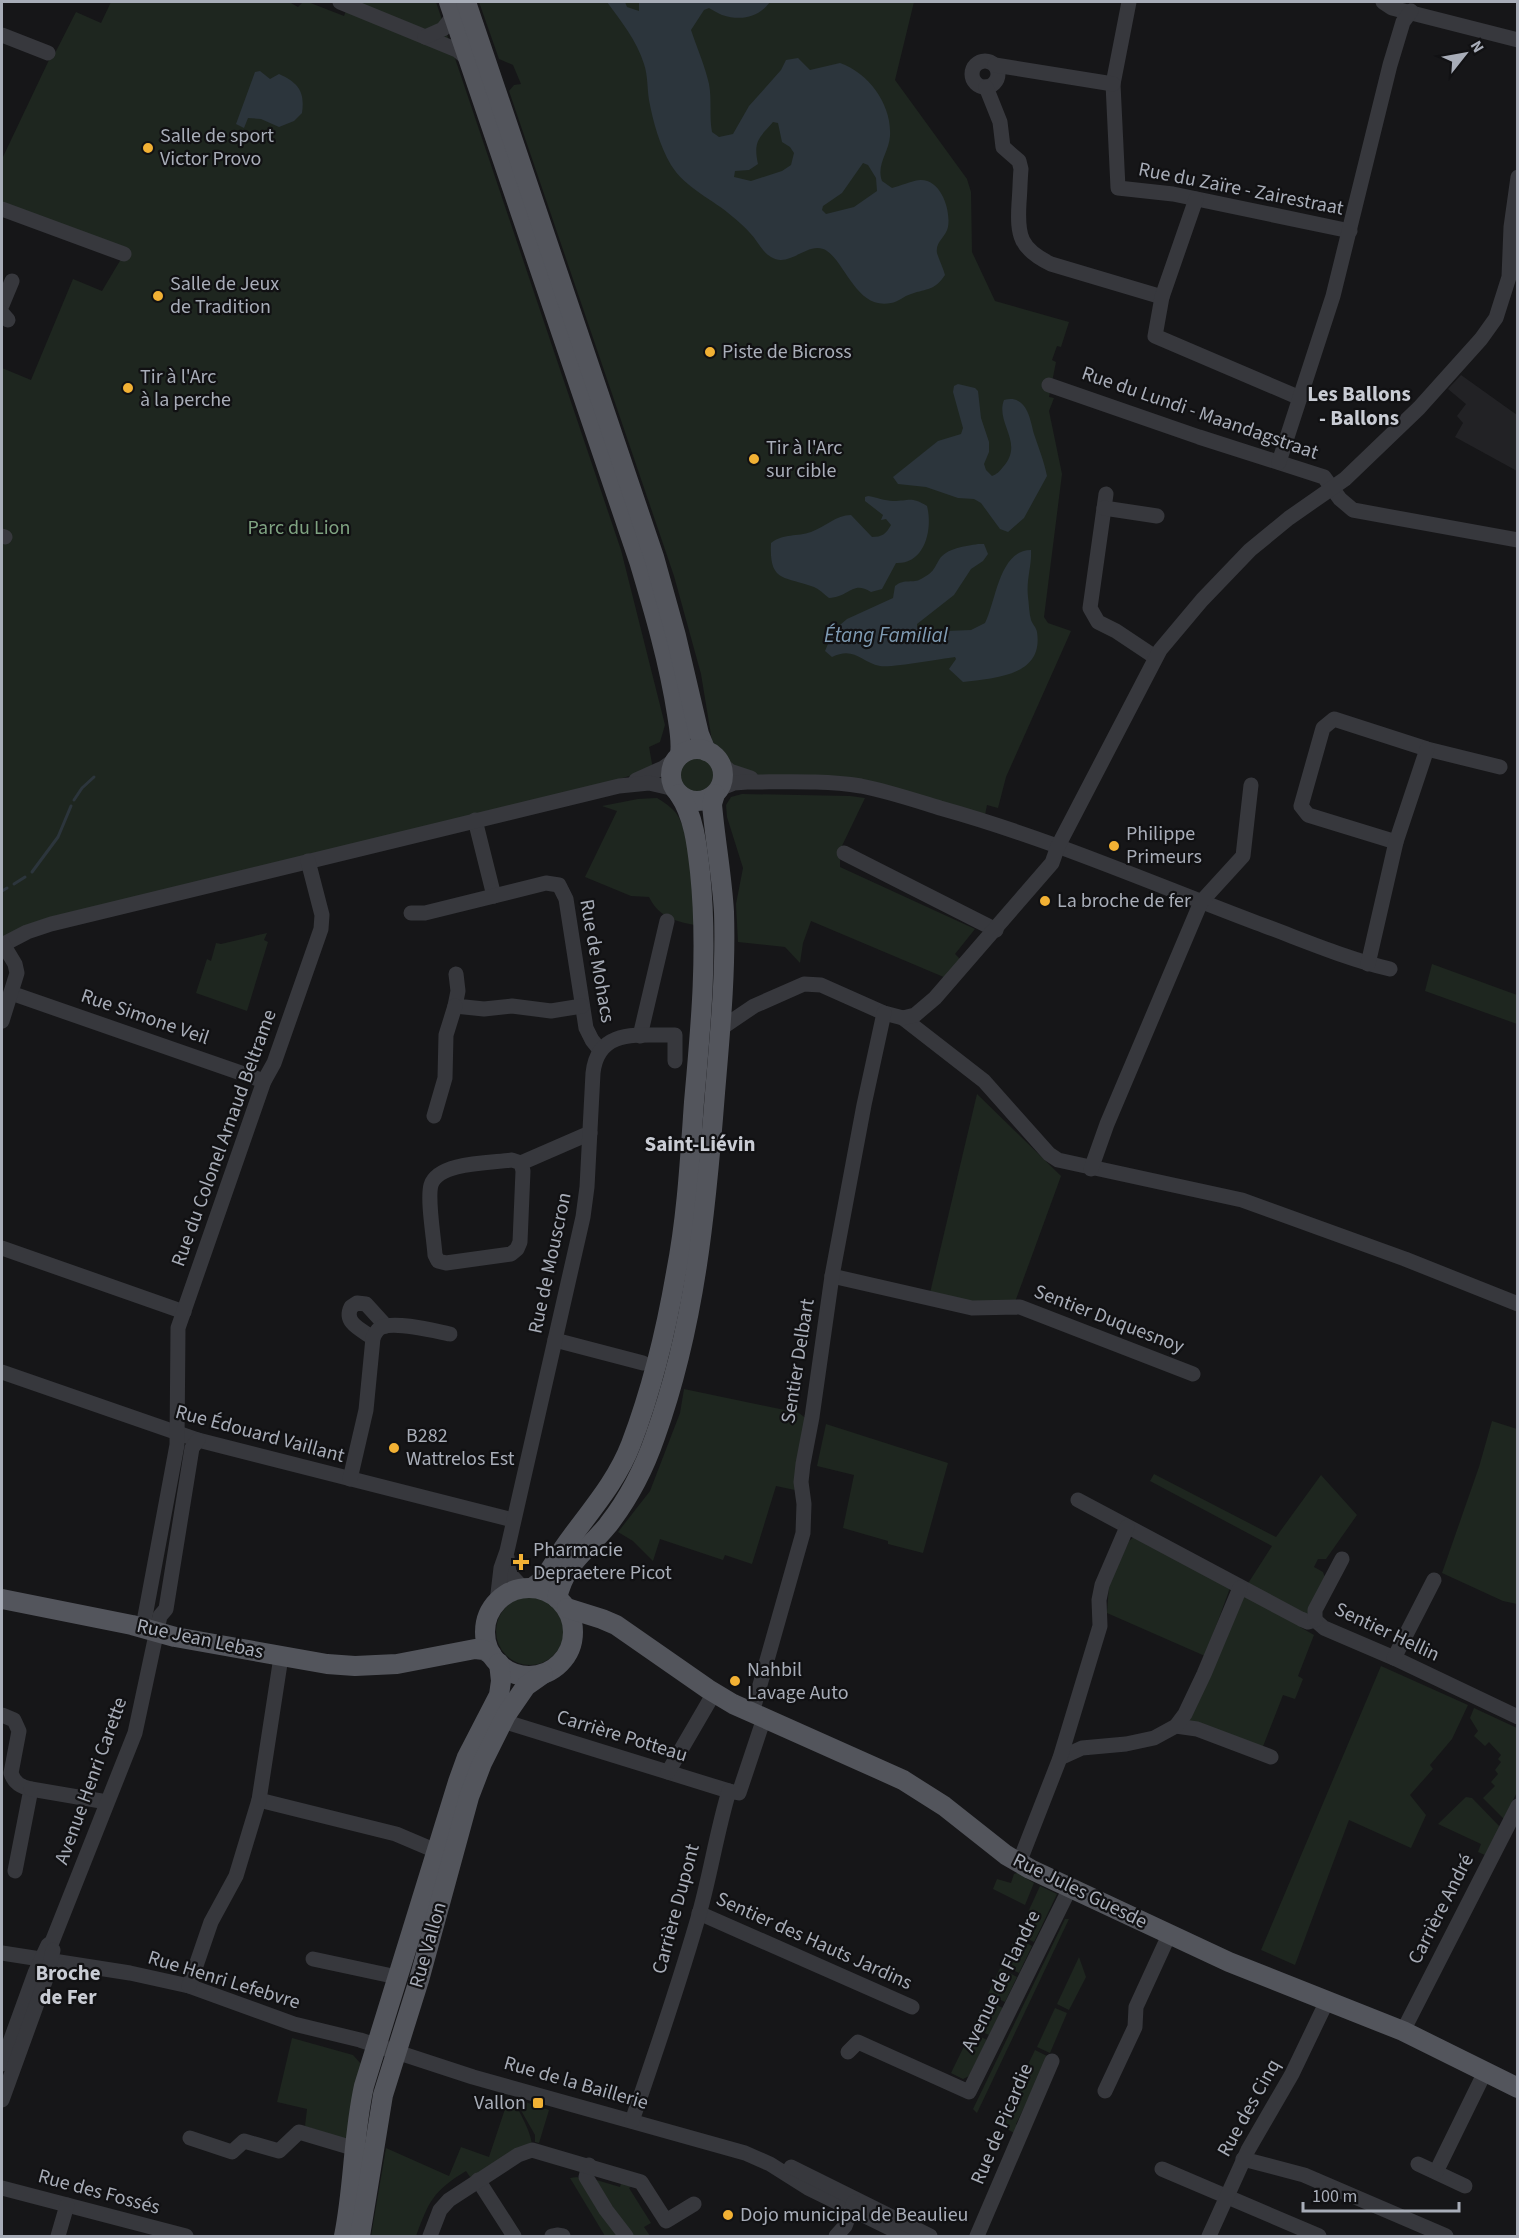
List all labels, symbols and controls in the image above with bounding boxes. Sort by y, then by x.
north arrow [1435,24,1495,84]
text: N [1465,37,1489,57]
place label: Salle de sport Victor Provo [160,122,274,173]
marker: Salle de sport Victor Provo [141,141,155,155]
street label: Rue du Zaïre - Zairestraat [1136,155,1346,223]
place label: Salle de Jeux de Tradition [170,270,279,321]
marker: Salle de Jeux de Tradition [151,289,165,303]
place label: Piste de Bicross [722,338,852,366]
marker: Piste de Bicross [703,345,717,359]
street label: Rue du Lundi - Maandagstraat [1078,359,1322,467]
place label: Tir à l'Arc à la perche [140,363,231,414]
district label: Les Ballons - Ballons [1307,379,1411,433]
marker: Tir à l'Arc à la perche [121,381,135,395]
place label: Tir à l'Arc sur cible [766,434,842,485]
marker: Tir à l'Arc sur cible [747,452,761,466]
park label: Parc du Lion [248,514,350,542]
water label: Étang Familial [824,620,949,650]
place label: Philippe Primeurs [1126,820,1202,871]
marker: Philippe Primeurs [1107,839,1121,853]
place label: La broche de fer [1057,887,1191,915]
marker: La broche de fer [1038,894,1052,908]
street label: Rue de Mohacs [572,897,622,1025]
street label: Rue Simone Veil [77,982,213,1052]
street label: Rue du Colonel Arnaud Beltrame [164,1005,284,1270]
district label: Saint-Liévin [644,1129,756,1159]
street label: Rue de Mouscron [521,1190,579,1336]
street label: Sentier Duquesnoy [1030,1278,1189,1361]
street label: Sentier Delbart [774,1296,822,1425]
street label: Rue Édouard Vaillant [172,1398,348,1470]
place label: B282 Wattrelos Est [406,1422,515,1473]
marker: B282 Wattrelos Est [387,1441,401,1455]
place label: Pharmacie Depraetere Picot [533,1536,672,1587]
marker: Pharmacie Depraetere Picot [514,1555,528,1569]
street label: Sentier Hellin [1330,1595,1444,1669]
street label: Rue Jean Lebas [134,1612,266,1666]
place label: Nahbil Lavage Auto [747,1656,849,1707]
marker: Nahbil Lavage Auto [728,1674,742,1688]
street label: Avenue Henri Carette [48,1693,134,1869]
street label: Carrière Potteau [553,1703,691,1769]
street label: Carrière Dupont [645,1841,707,1977]
street label: Rue Jules Guesde [1008,1846,1152,1936]
street label: Carrière André [1401,1849,1481,1969]
street label: Sentier des Hauts Jardins [711,1885,917,1997]
street label: Rue Vallon [402,1899,454,1991]
street label: Avenue de Flandre [955,1905,1047,2057]
street label: Rue Henri Lefebvre [144,1944,304,2016]
district label: Broche de Fer [35,1958,101,2012]
street label: Rue de la Baillerie [501,2049,652,2117]
street label: Rue des Cinq [1211,2054,1287,2162]
street label: Rue de Picardie [964,2059,1040,2189]
place label: Vallon [474,2089,526,2117]
marker: Vallon [531,2096,545,2110]
street label: Rue des Fossés [35,2162,163,2222]
scale bar [1303,2175,1459,2213]
text: 100 m [1312,2184,1357,2209]
place label: Dojo municipal de Beaulieu [740,2201,969,2229]
marker: Dojo municipal de Beaulieu [721,2208,735,2222]

